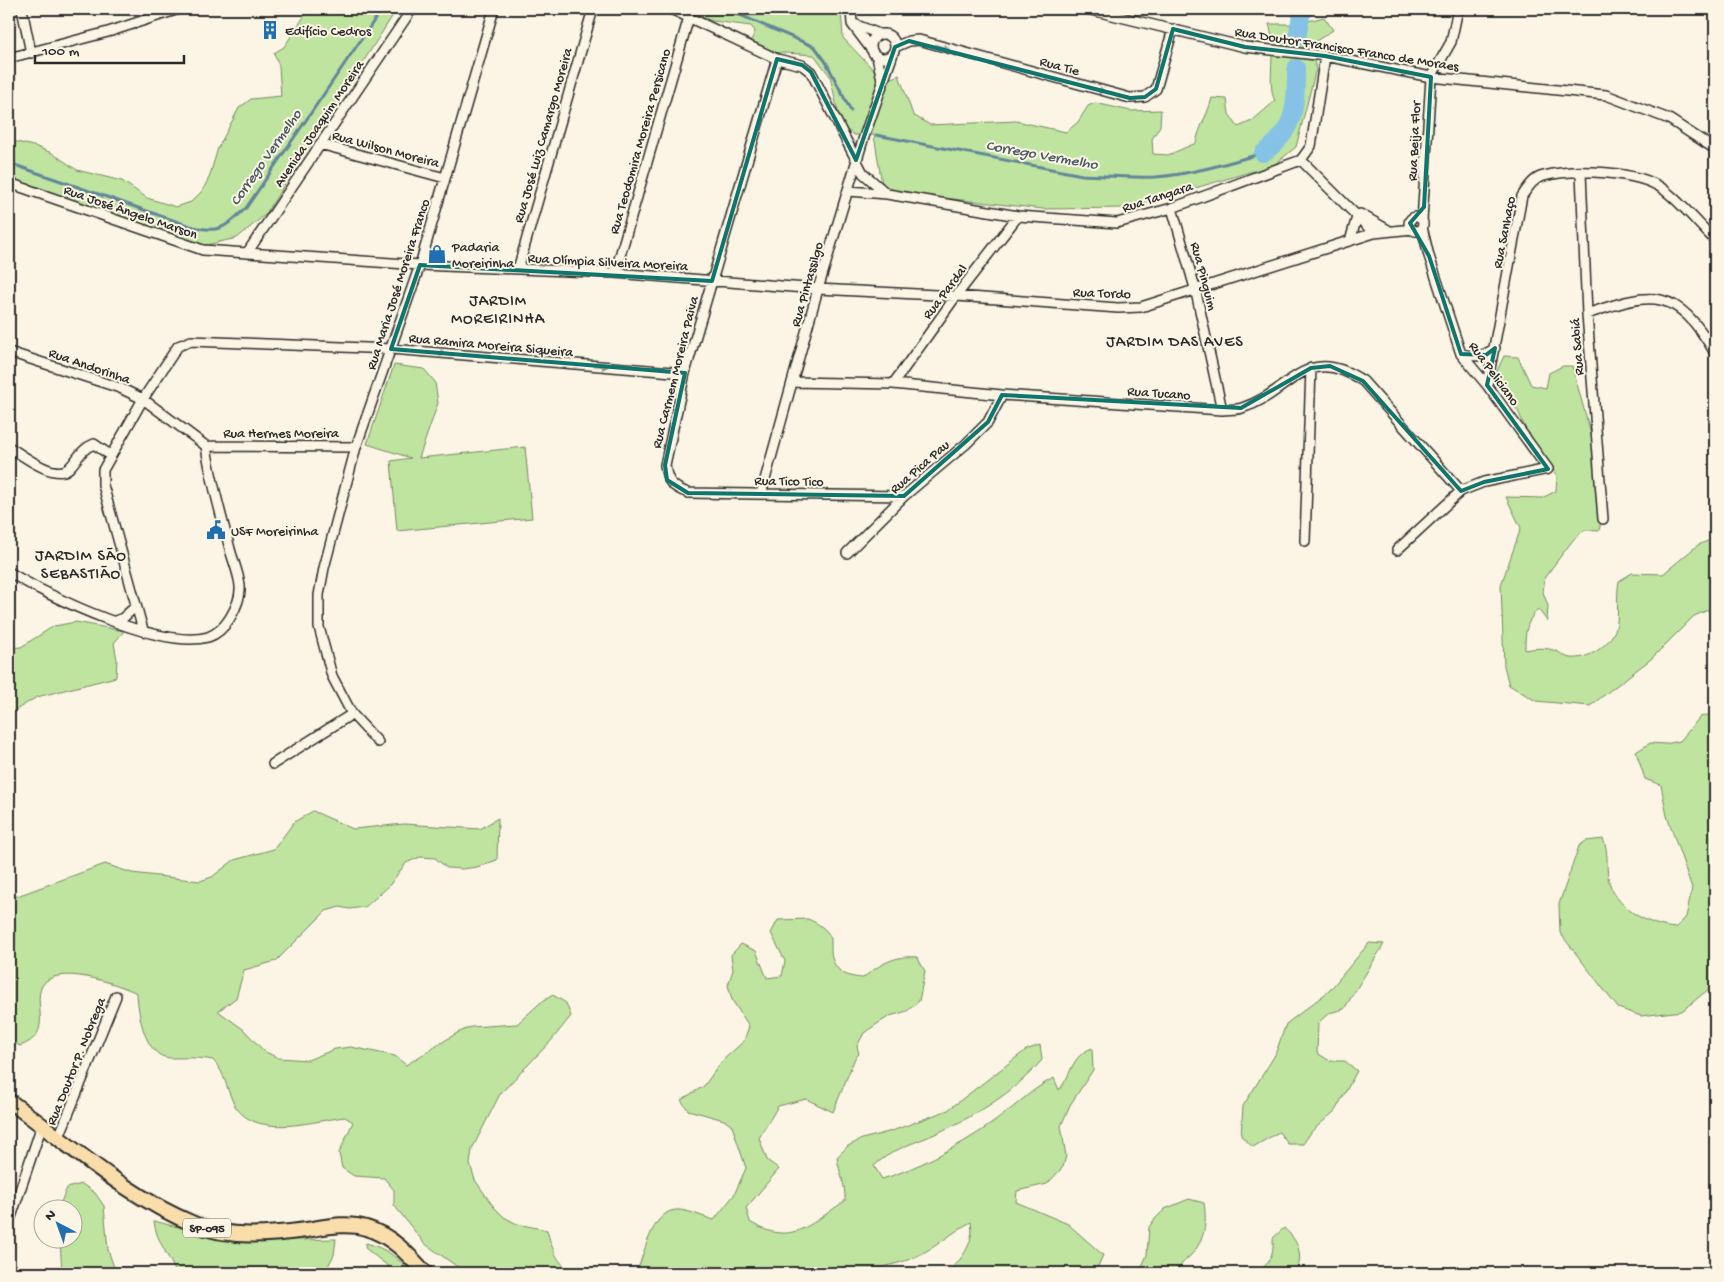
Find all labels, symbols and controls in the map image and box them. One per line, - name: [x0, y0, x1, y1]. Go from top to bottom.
- building icon: Edifício Cedros: [259, 19, 281, 41]
- place label: Edifício Cedros: [285, 24, 372, 41]
- street label: Rua Doutor Francisco Franco de Moraes: [1233, 24, 1461, 77]
- scale bar: [35, 32, 184, 64]
- text: 100 m: [41, 43, 80, 61]
- one-way arrow: [934, 43, 949, 51]
- street label: Rua José Luiz Camargo Moreira: [511, 45, 578, 225]
- street label: Rua Teodomira Moreira Persicano: [607, 47, 676, 236]
- street label: Rua Tie: [1038, 54, 1082, 81]
- street label: Avenida Joaquim Moreira: [271, 57, 370, 191]
- one-way arrow: [1091, 86, 1106, 94]
- street label: Rua Beija Flor: [1405, 100, 1426, 182]
- water label: Corrego Vermelho: [227, 106, 307, 210]
- street label: Rua Wilson Moreira: [330, 128, 442, 173]
- water label: Corrego Vermelho: [984, 137, 1100, 175]
- street label: Rua Tangara: [1120, 179, 1196, 218]
- street label: Rua José Ângelo Marson: [61, 181, 200, 244]
- street label: Rua Sanhaço: [1490, 195, 1521, 270]
- street label: Rua Maria José Moreira Franco: [364, 197, 435, 372]
- place label: Padaria Moreirinha: [451, 240, 515, 273]
- street label: Rua Pintassilgo: [788, 240, 829, 329]
- street label: Rua Pinguim: [1185, 241, 1220, 313]
- shop icon: Padaria Moreirinha: [426, 243, 448, 265]
- street label: Rua Olímpia Silveira Moreira: [527, 251, 690, 276]
- street label: Rua Pardal: [920, 262, 972, 323]
- street label: Rua Tordo: [1073, 285, 1131, 304]
- district label: JARDIM MOREIRINHA: [451, 293, 546, 330]
- street label: Rua Carmem Moreira Paiva: [649, 293, 704, 451]
- street label: Rua Sabiá: [1568, 316, 1589, 376]
- street label: Rua Ramira Moreira Siqueira: [408, 331, 575, 362]
- district label: JARDIM DAS AVES: [1106, 334, 1244, 353]
- street label: Rua Peliciano: [1464, 339, 1522, 410]
- street label: Rua Andorinha: [46, 345, 133, 390]
- one-way arrow: [431, 350, 447, 358]
- one-way arrow: [593, 363, 609, 371]
- street label: Rua Tucano: [1127, 384, 1191, 405]
- street label: Rua Hermes Moreira: [223, 426, 340, 443]
- street label: Rua Pica Pau: [887, 437, 954, 498]
- street label: Rua Tico Tico: [754, 473, 824, 492]
- public building icon: USF Moreirinha: [205, 519, 227, 541]
- place label: USF Moreirinha: [231, 524, 319, 541]
- district label: JARDIM SÃO SEBASTIÃO: [35, 547, 127, 585]
- street label: Rua Doutor P. Nobrega: [44, 994, 111, 1128]
- north arrow: [32, 1200, 82, 1250]
- text: N: [42, 1207, 60, 1225]
- road number: SP-095: [183, 1218, 231, 1238]

